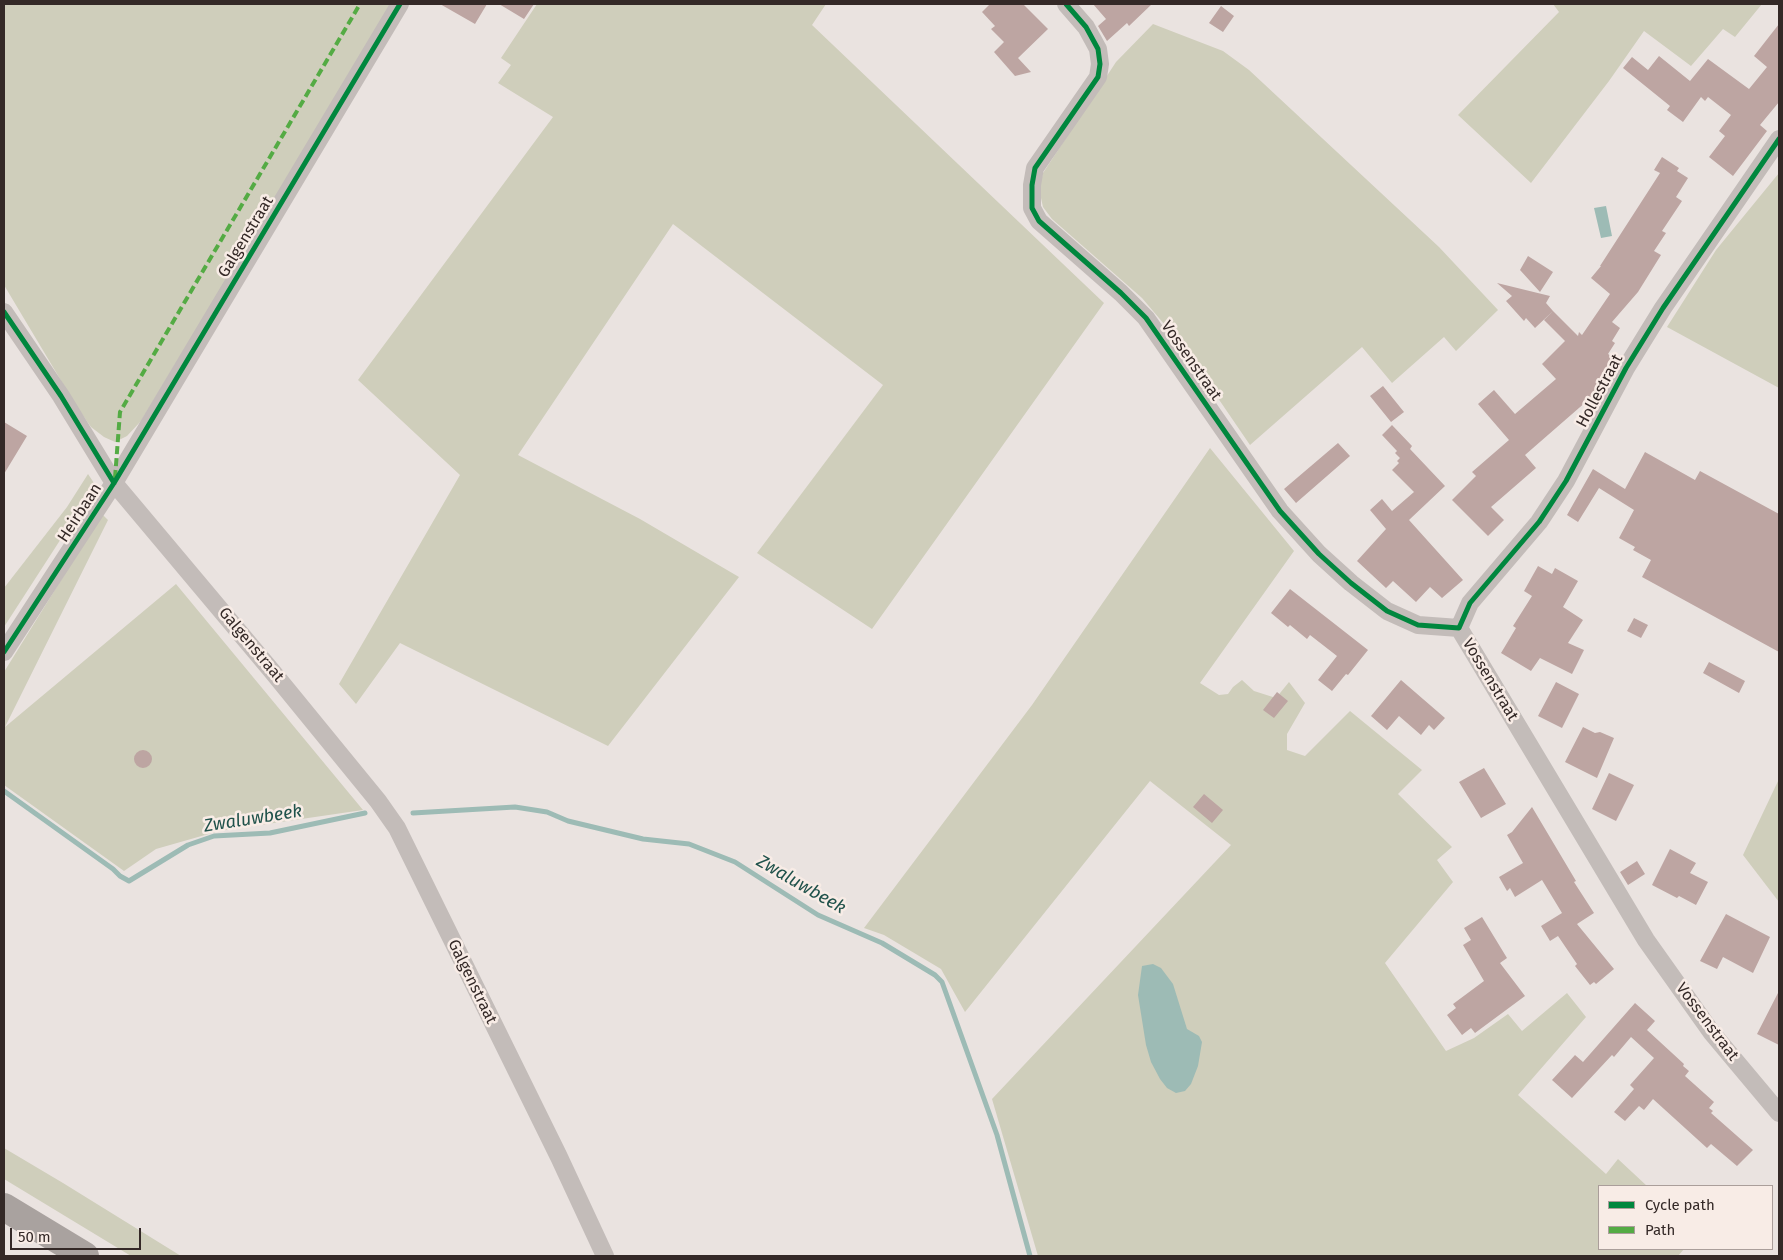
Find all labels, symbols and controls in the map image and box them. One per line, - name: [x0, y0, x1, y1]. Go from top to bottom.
- street label: Galgenstraat: [214, 193, 278, 281]
- street label: Vossenstraat: [1157, 318, 1225, 404]
- street label: Hollestraat: [1573, 351, 1627, 431]
- street label: Heirbaan: [54, 480, 106, 546]
- street label: Galgenstraat: [214, 604, 288, 686]
- street label: Vossenstraat: [1458, 635, 1522, 725]
- water label: Zwaluwbeek: [202, 801, 304, 837]
- water label: Zwaluwbeek: [753, 851, 849, 919]
- street label: Galgenstraat: [443, 937, 501, 1027]
- street label: Vossenstraat: [1671, 979, 1743, 1065]
- legend: [1598, 1185, 1773, 1250]
- text: Cycle path: [1645, 1196, 1715, 1214]
- scale bar: [12, 1218, 144, 1250]
- text: Path: [1645, 1221, 1675, 1239]
- text: 50 m: [18, 1228, 51, 1246]

